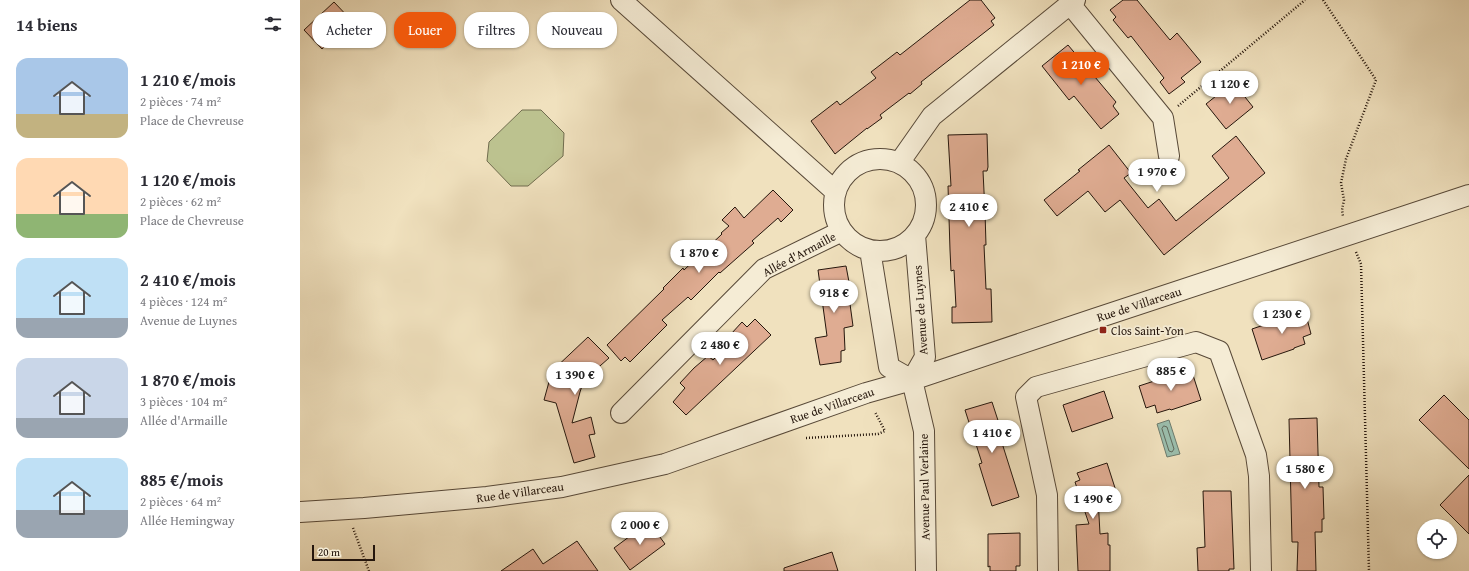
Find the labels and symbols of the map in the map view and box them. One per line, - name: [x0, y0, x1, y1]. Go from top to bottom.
- pin: 1 210 €: [1044, 52, 1118, 86]
- pin: 1 120 €: [1193, 71, 1267, 105]
- pin: 1 970 €: [1120, 159, 1194, 193]
- pin: 2 410 €: [932, 194, 1006, 228]
- street label: Allée d'Armaille: [759, 227, 839, 280]
- pin: 1 870 €: [662, 240, 736, 274]
- street label: Avenue de Luynes: [908, 264, 932, 355]
- pin: 918 €: [806, 280, 862, 314]
- street label: Rue de Villarceau: [1095, 282, 1184, 326]
- pin: 1 230 €: [1245, 301, 1319, 335]
- place label: Clos Saint-Yon: [1111, 322, 1184, 339]
- marker: Clos Saint-Yon: [1098, 325, 1108, 335]
- pin: 2 480 €: [683, 332, 757, 366]
- pin: 885 €: [1143, 358, 1199, 392]
- pin: 1 390 €: [538, 362, 612, 396]
- street label: Rue de Villarceau: [788, 382, 877, 427]
- pin: 1 410 €: [955, 420, 1029, 454]
- street label: Avenue Paul Verlaine: [915, 433, 933, 540]
- pin: 1 580 €: [1268, 456, 1342, 490]
- street label: Rue de Villarceau: [475, 477, 565, 507]
- pin: 1 490 €: [1056, 486, 1130, 520]
- pin: 2 000 €: [603, 512, 677, 546]
- scale bar: [312, 543, 375, 562]

